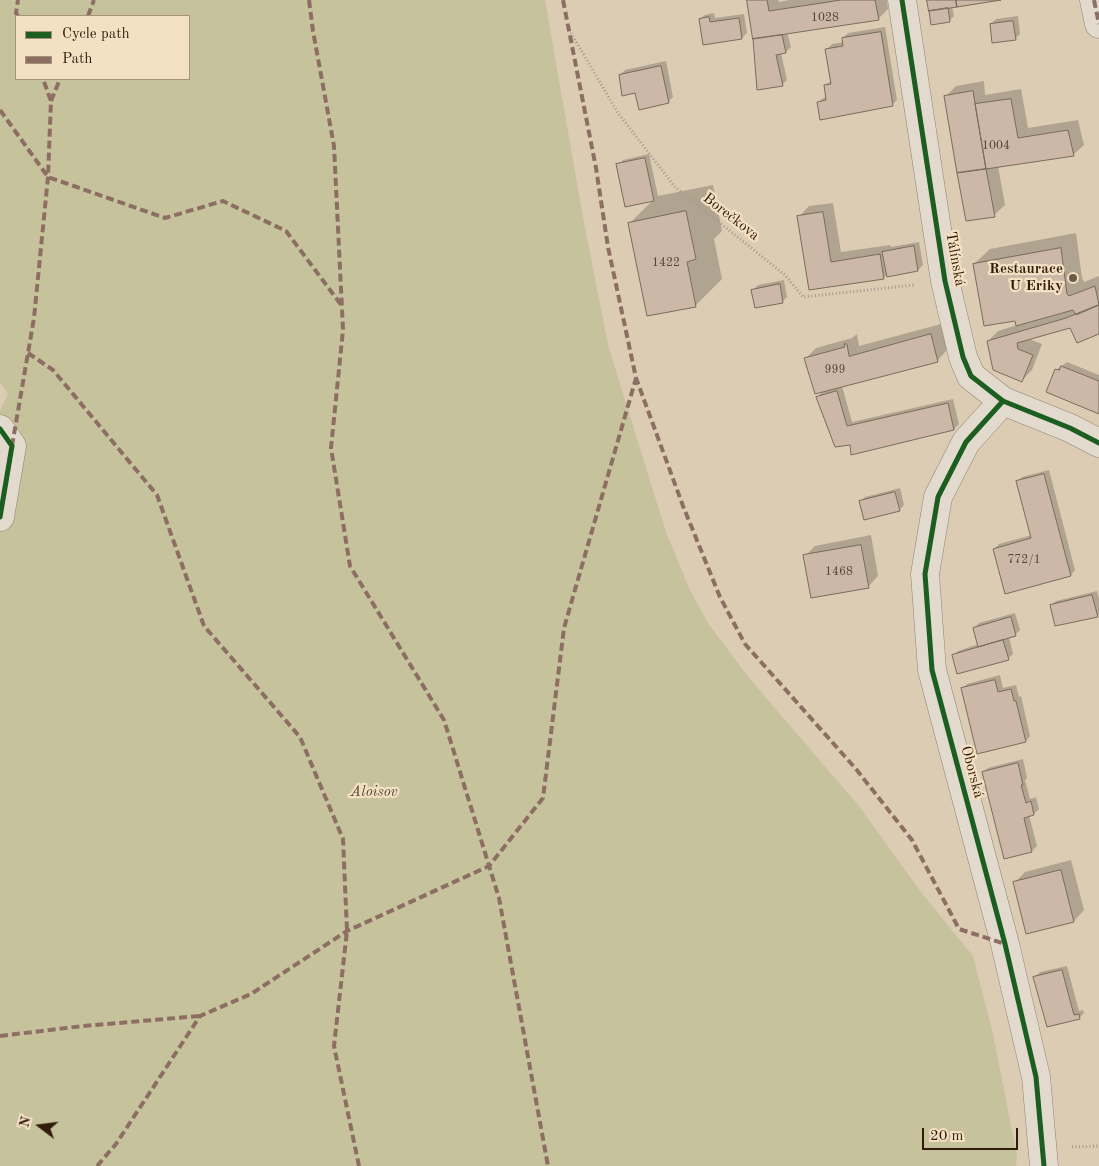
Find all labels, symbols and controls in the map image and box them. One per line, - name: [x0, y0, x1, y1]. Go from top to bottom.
- house number: 1028: [811, 11, 839, 25]
- legend: [15, 15, 190, 80]
- text: Cycle path: [62, 27, 130, 42]
- text: Path: [62, 52, 92, 67]
- house number: 1004: [982, 139, 1010, 153]
- street label: Borečkova: [699, 189, 763, 245]
- street label: Tálínská: [941, 230, 969, 288]
- house number: 1422: [652, 256, 680, 270]
- place label: Restaurace U Eriky: [989, 260, 1063, 295]
- marker: Restaurace U Eriky: [1067, 272, 1079, 284]
- house number: 999: [825, 363, 845, 377]
- house number: 772/1: [1007, 553, 1041, 567]
- house number: 1468: [825, 565, 853, 579]
- street label: Oborská: [956, 744, 988, 800]
- park label: Aloisov: [350, 783, 398, 801]
- north arrow: [15, 1101, 65, 1151]
- text: N: [17, 1115, 34, 1129]
- scale bar: [924, 1118, 1020, 1150]
- text: 20 m: [930, 1129, 964, 1144]

